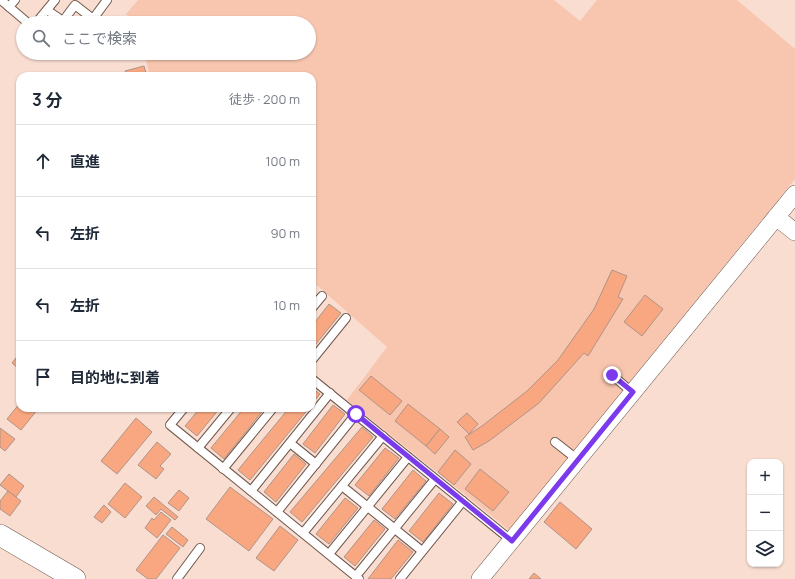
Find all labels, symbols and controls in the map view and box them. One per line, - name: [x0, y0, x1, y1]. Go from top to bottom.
- search box: [16, 16, 316, 60]
- icon: search: [30, 27, 52, 49]
- text: ここで検索: [62, 28, 137, 49]
- text: 3 分: [32, 88, 62, 111]
- text: 徒歩 · 200 m: [229, 90, 300, 108]
- icon: ahead: [32, 150, 54, 172]
- text: 直進: [70, 151, 100, 172]
- text: 100 m: [265, 152, 300, 170]
- icon: left: [32, 222, 54, 244]
- text: 左折: [70, 223, 100, 244]
- text: 90 m: [270, 224, 300, 242]
- icon: left: [32, 294, 54, 316]
- text: 左折: [70, 295, 100, 316]
- text: 10 m: [273, 296, 300, 314]
- icon: arrive: [32, 366, 54, 388]
- route end: [603, 366, 621, 384]
- text: 目的地に到着: [70, 367, 160, 388]
- route start: [347, 405, 365, 423]
- map controls: [747, 459, 783, 567]
- button: +: [747, 459, 783, 495]
- button: −: [747, 495, 783, 531]
- button: layers: [747, 531, 783, 567]

